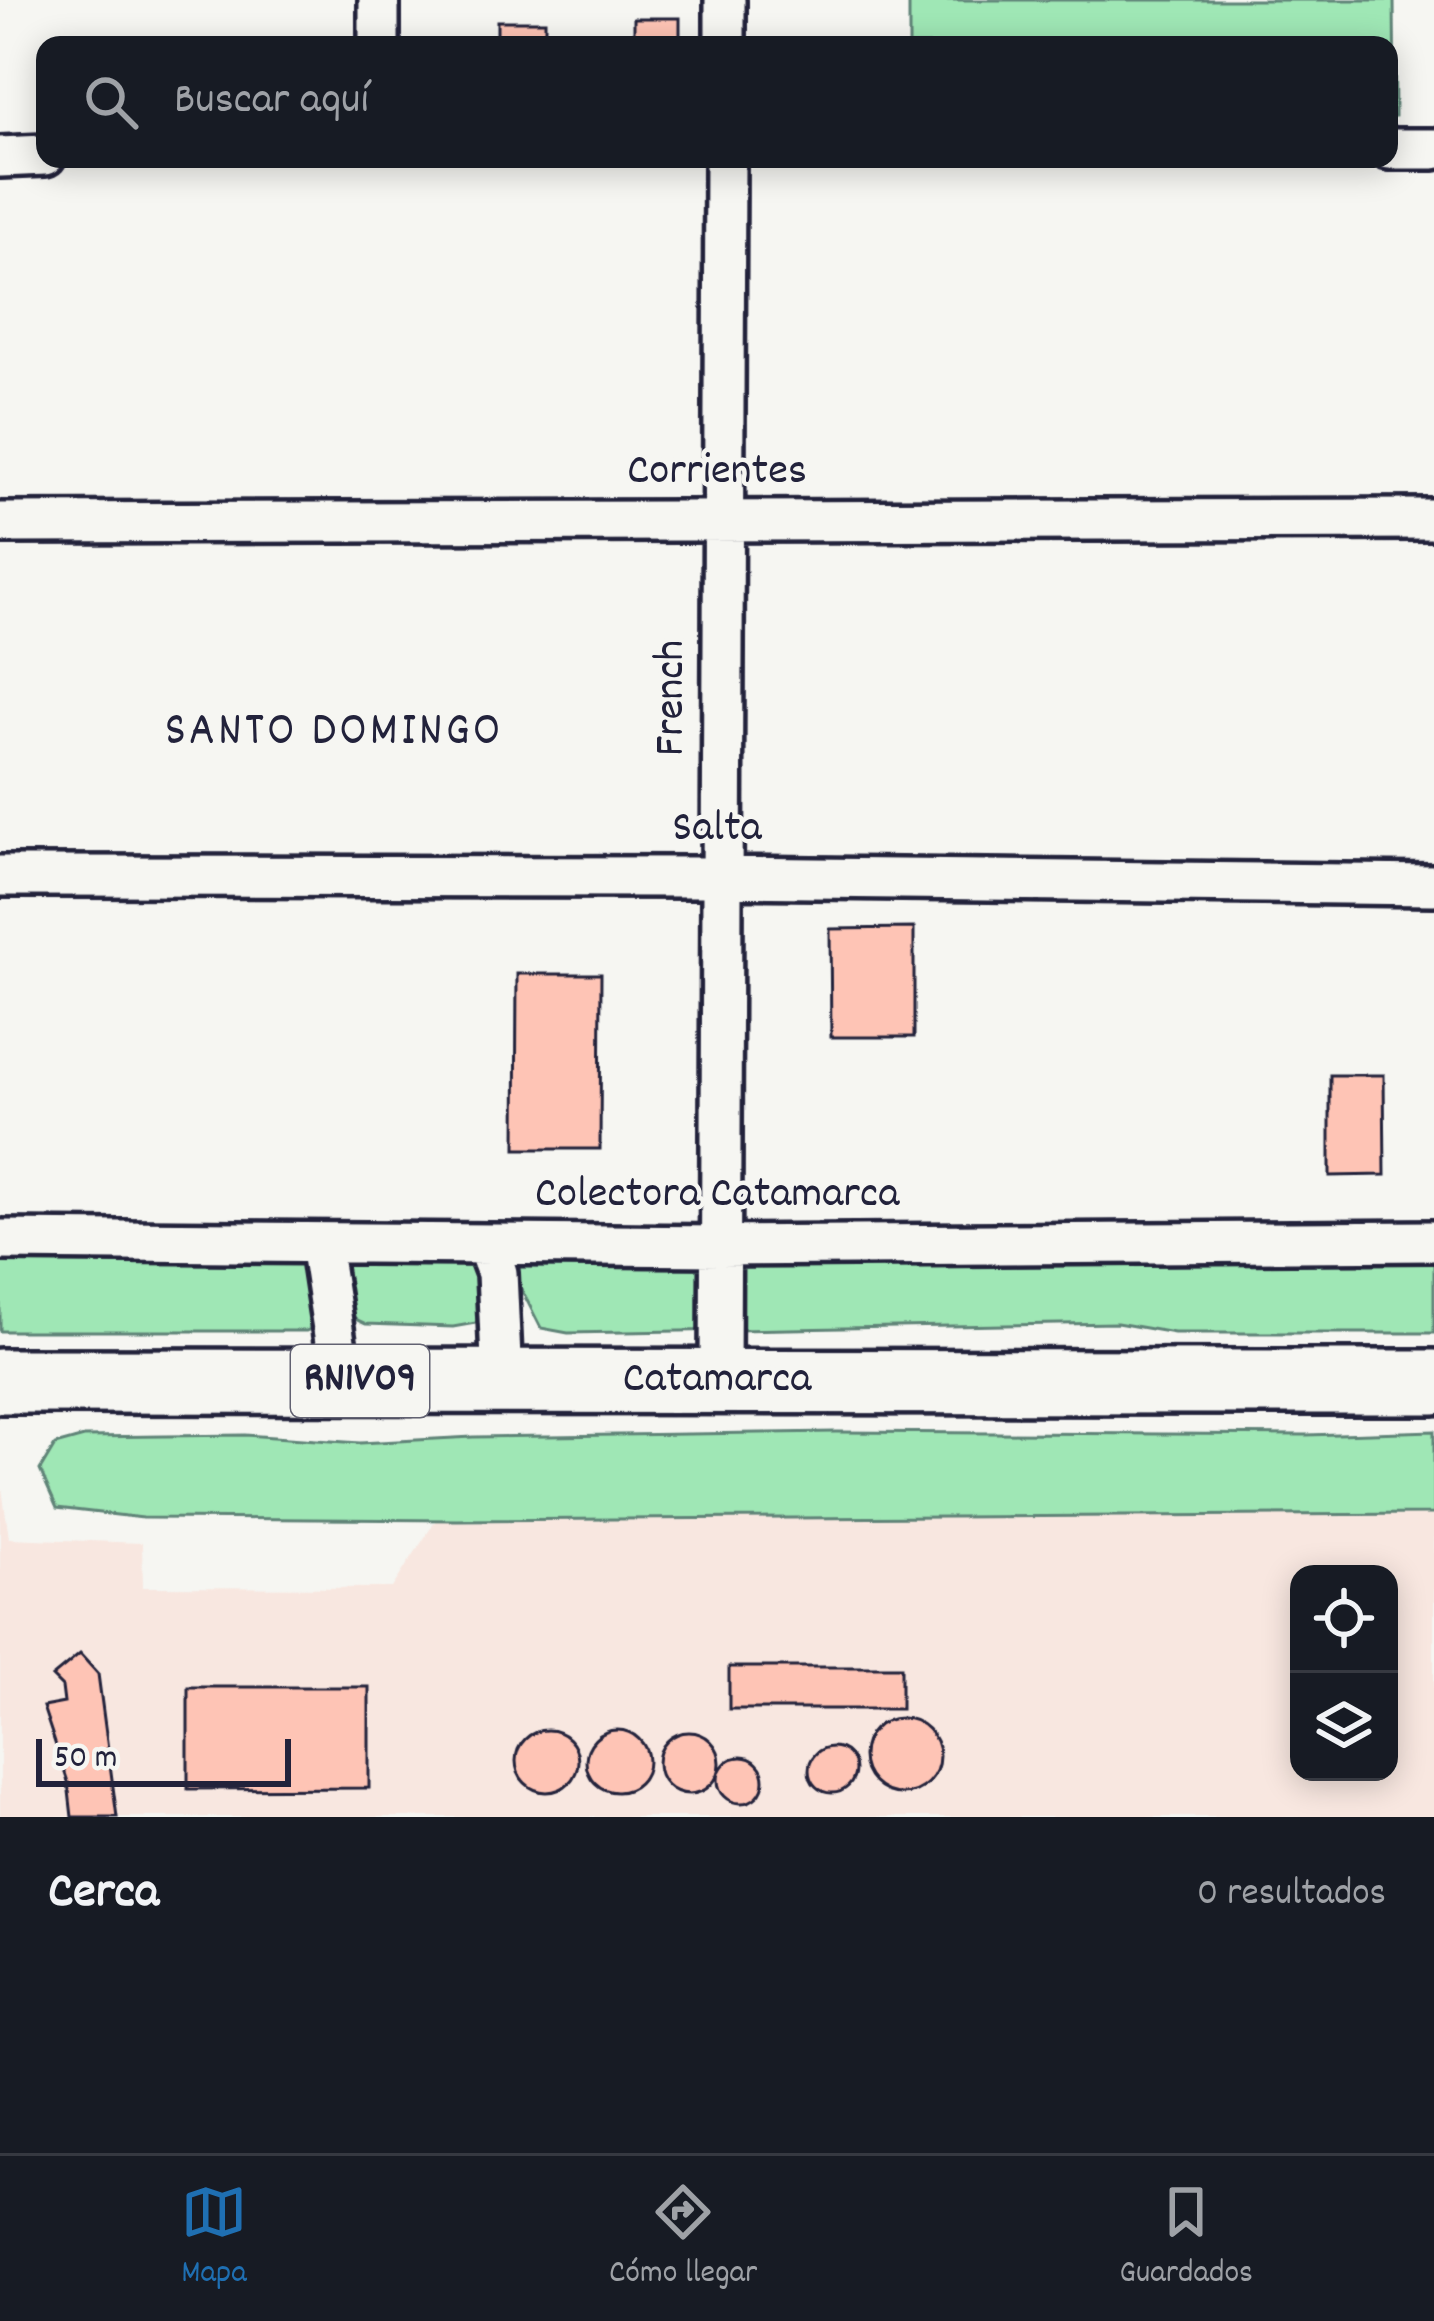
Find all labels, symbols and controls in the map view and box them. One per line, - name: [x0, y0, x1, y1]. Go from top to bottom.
- search box: [36, 36, 1398, 168]
- icon: search: [78, 69, 144, 135]
- text: Buscar aquí: [174, 70, 369, 134]
- street label: Corrientes: [627, 441, 807, 505]
- street label: French: [641, 640, 705, 756]
- district label: SANTO DOMINGO: [165, 699, 503, 768]
- street label: Salta: [672, 798, 763, 862]
- street label: Colectora Catamarca: [535, 1164, 900, 1228]
- road number: RN1V09: [291, 1345, 429, 1417]
- street label: Catamarca: [623, 1349, 812, 1413]
- map controls: [1290, 1565, 1398, 1781]
- button: locate: [1290, 1565, 1398, 1673]
- button: layers: [1290, 1673, 1398, 1781]
- scale bar: [36, 1733, 291, 1786]
- text: 50 m: [54, 1736, 118, 1783]
- text: Cerca: [48, 1859, 159, 1931]
- text: 0 resultados: [1197, 1868, 1386, 1923]
- tab: Mapa: [181, 2179, 247, 2298]
- tab: Cómo llegar: [609, 2179, 757, 2298]
- tab: Guardados: [1119, 2179, 1253, 2298]

